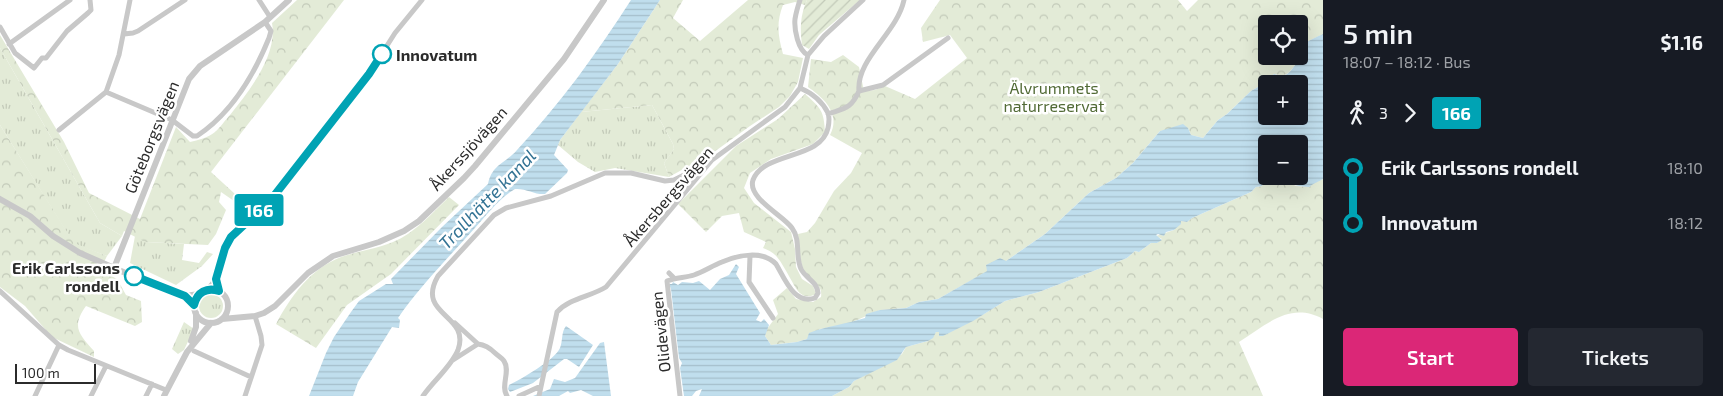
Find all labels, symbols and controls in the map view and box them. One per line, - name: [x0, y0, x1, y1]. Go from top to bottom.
- map controls: [1258, 15, 1308, 185]
- button: locate: [1258, 15, 1308, 65]
- text: 5 min: [1343, 16, 1413, 50]
- text: $1.16: [1661, 31, 1703, 54]
- marker: Innovatum: [372, 44, 392, 64]
- place label: Innovatum: [396, 45, 477, 64]
- text: 18:07 – 18:12 · Bus: [1343, 52, 1471, 71]
- button: +: [1258, 75, 1308, 125]
- street label: Göteborgsvägen: [120, 78, 182, 196]
- park label: Älvrummets naturreservat: [1004, 78, 1104, 115]
- icon: walk: [1343, 99, 1371, 127]
- icon: forward: [1396, 99, 1424, 127]
- street label: Åkerssjövägen: [425, 102, 511, 194]
- text: 166: [1442, 102, 1471, 124]
- text: 3: [1379, 103, 1388, 122]
- button: −: [1258, 135, 1308, 185]
- street label: Åkersbergsvägen: [619, 142, 717, 250]
- water label: Trollhätte kanal: [434, 145, 540, 253]
- text: Erik Carlssons rondell: [1381, 156, 1578, 179]
- text: 18:10: [1667, 158, 1703, 177]
- line badge: 166: [230, 194, 288, 226]
- text: 166: [244, 199, 274, 221]
- text: Innovatum: [1381, 211, 1478, 234]
- text: 18:12: [1668, 213, 1703, 232]
- place label: Erik Carlssons rondell: [12, 258, 121, 295]
- marker: Erik Carlssons rondell: [124, 266, 144, 286]
- street label: Olidevägen: [646, 291, 674, 373]
- button: Start: [1343, 328, 1518, 386]
- button: Tickets: [1528, 328, 1703, 386]
- scale bar: [15, 361, 96, 384]
- text: 100 m: [22, 364, 60, 381]

